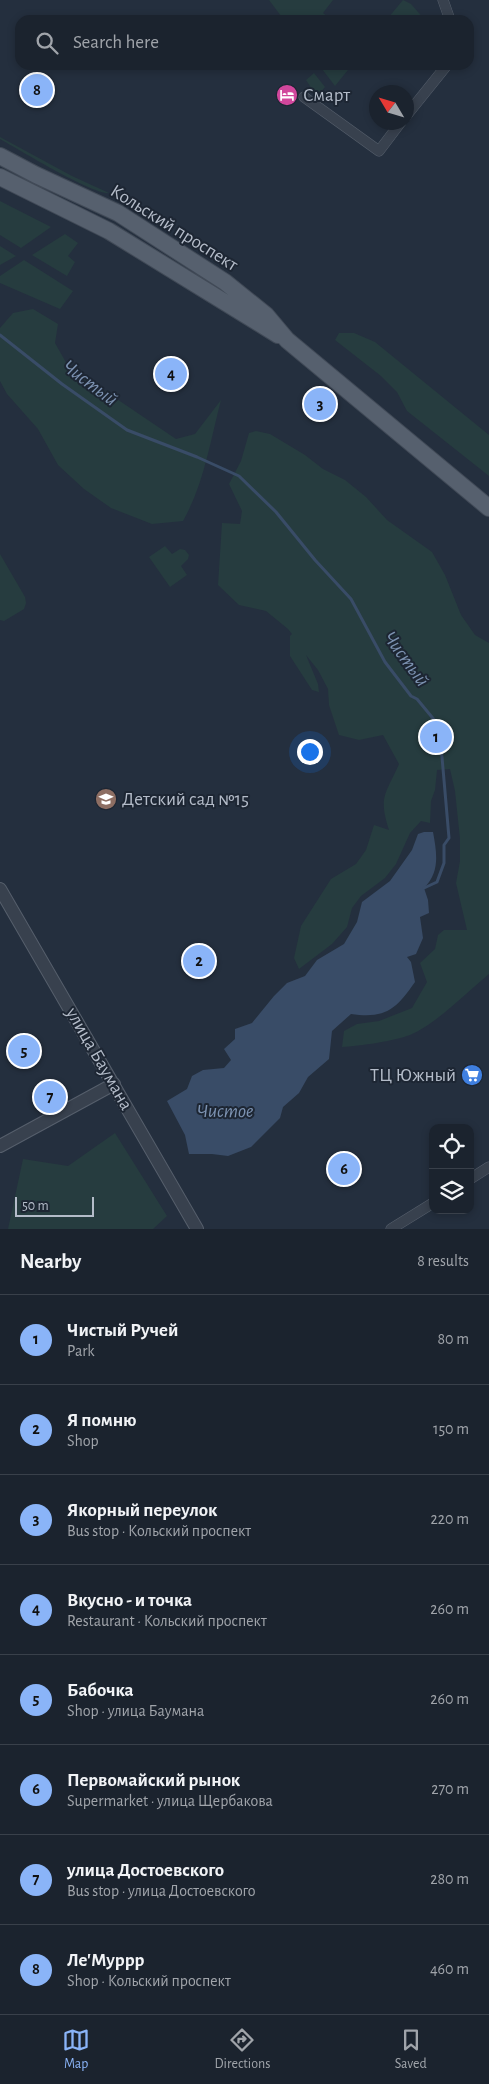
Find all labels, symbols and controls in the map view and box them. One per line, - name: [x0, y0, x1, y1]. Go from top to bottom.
- search box: [15, 15, 474, 70]
- icon: search: [33, 29, 61, 57]
- text: Search here: [73, 33, 159, 52]
- pin: 8: [21, 71, 53, 109]
- hotel icon: Смарт: [275, 83, 299, 107]
- north arrow: [369, 85, 414, 130]
- place label: Смарт: [303, 86, 350, 105]
- street label: Кольский проспект: [107, 181, 241, 275]
- pin: 4: [155, 355, 187, 393]
- water label: Чистый: [59, 356, 121, 410]
- pin: 3: [304, 385, 336, 423]
- water label: Чистый: [379, 628, 433, 690]
- pin: 1: [420, 718, 452, 756]
- your location: [297, 739, 323, 765]
- school or university icon: Детский сад №15: [94, 787, 118, 811]
- place label: Детский сад №15: [122, 790, 249, 809]
- pin: 2: [183, 942, 215, 980]
- street label: улица Баумана: [62, 1004, 136, 1114]
- pin: 5: [8, 1032, 40, 1070]
- supermarket icon: ТЦ Южный: [460, 1063, 484, 1087]
- place label: ТЦ Южный: [370, 1066, 456, 1085]
- pin: 7: [34, 1078, 66, 1116]
- water label: Чистое: [197, 1101, 253, 1121]
- map controls: [429, 1124, 474, 1214]
- button: locate: [429, 1124, 474, 1169]
- pin: 6: [328, 1150, 360, 1188]
- button: layers: [429, 1169, 474, 1214]
- scale bar: [15, 1194, 94, 1217]
- text: 50 m: [22, 1199, 49, 1213]
- text: Nearby: [20, 1251, 81, 1272]
- text: 8 results: [417, 1253, 469, 1269]
- text: Чистый Ручей: [67, 1321, 178, 1340]
- text: 1: [33, 1331, 39, 1347]
- text: 80 m: [438, 1331, 469, 1347]
- text: Park: [67, 1343, 95, 1359]
- text: Я помню: [67, 1411, 136, 1430]
- text: 2: [32, 1421, 40, 1437]
- text: 150 m: [433, 1421, 469, 1437]
- text: Shop: [67, 1433, 99, 1449]
- text: Якорный переулок: [67, 1501, 217, 1520]
- text: 3: [33, 1511, 39, 1527]
- text: 220 m: [431, 1511, 469, 1527]
- text: Bus stop · Кольский проспект: [67, 1523, 251, 1539]
- text: Вкусно - и точка: [67, 1591, 192, 1610]
- text: 4: [32, 1601, 40, 1617]
- text: 260 m: [430, 1601, 469, 1617]
- text: Restaurant · Кольский проспект: [67, 1613, 267, 1629]
- text: Бабочка: [67, 1681, 134, 1700]
- text: 5: [33, 1691, 39, 1707]
- text: 260 m: [430, 1691, 469, 1707]
- text: Shop · улица Баумана: [67, 1703, 204, 1719]
- text: Первомайский рынок: [67, 1771, 240, 1790]
- text: 6: [32, 1781, 40, 1797]
- text: 270 m: [431, 1781, 469, 1797]
- text: Supermarket · улица Щербакова: [67, 1793, 273, 1809]
- text: улица Достоевского: [67, 1861, 224, 1880]
- text: 7: [33, 1871, 39, 1887]
- text: 280 m: [430, 1871, 469, 1887]
- text: Bus stop · улица Достоевского: [67, 1883, 255, 1899]
- text: Ле'Муррр: [67, 1951, 145, 1970]
- text: 8: [32, 1961, 40, 1977]
- text: 460 m: [430, 1961, 469, 1977]
- text: Shop · Кольский проспект: [67, 1973, 231, 1989]
- tab: Map: [62, 2026, 90, 2073]
- tab: Directions: [215, 2026, 270, 2073]
- tab: Saved: [395, 2026, 427, 2073]

